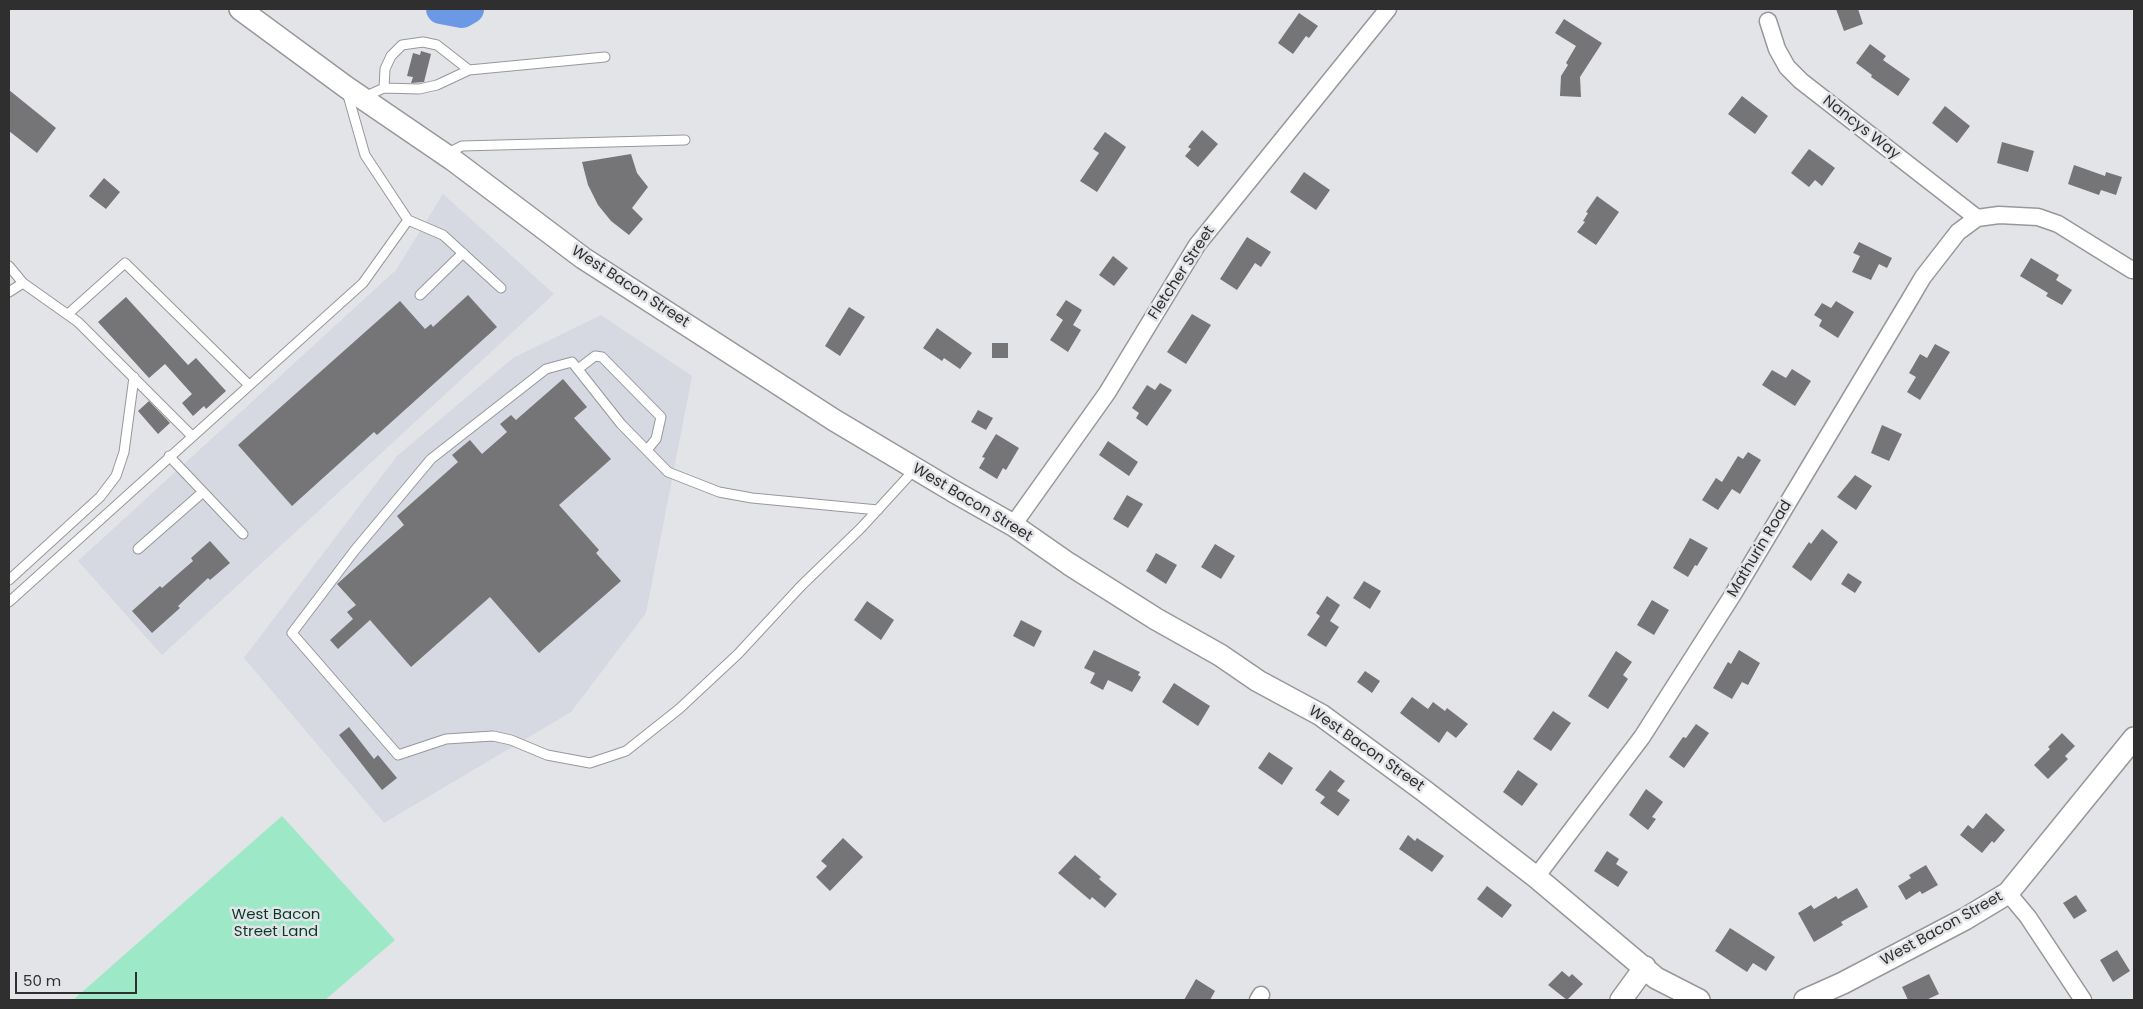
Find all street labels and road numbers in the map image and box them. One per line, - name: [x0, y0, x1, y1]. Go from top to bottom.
- street label: Nancys Way: [1819, 92, 1903, 164]
- street label: Fletcher Street: [1145, 223, 1219, 323]
- street label: West Bacon Street: [568, 242, 692, 332]
- street label: West Bacon Street: [909, 460, 1035, 546]
- street label: Mathurin Road: [1724, 497, 1796, 601]
- street label: West Bacon Street: [1305, 702, 1427, 796]
- street label: West Bacon Street: [1878, 888, 2006, 970]

